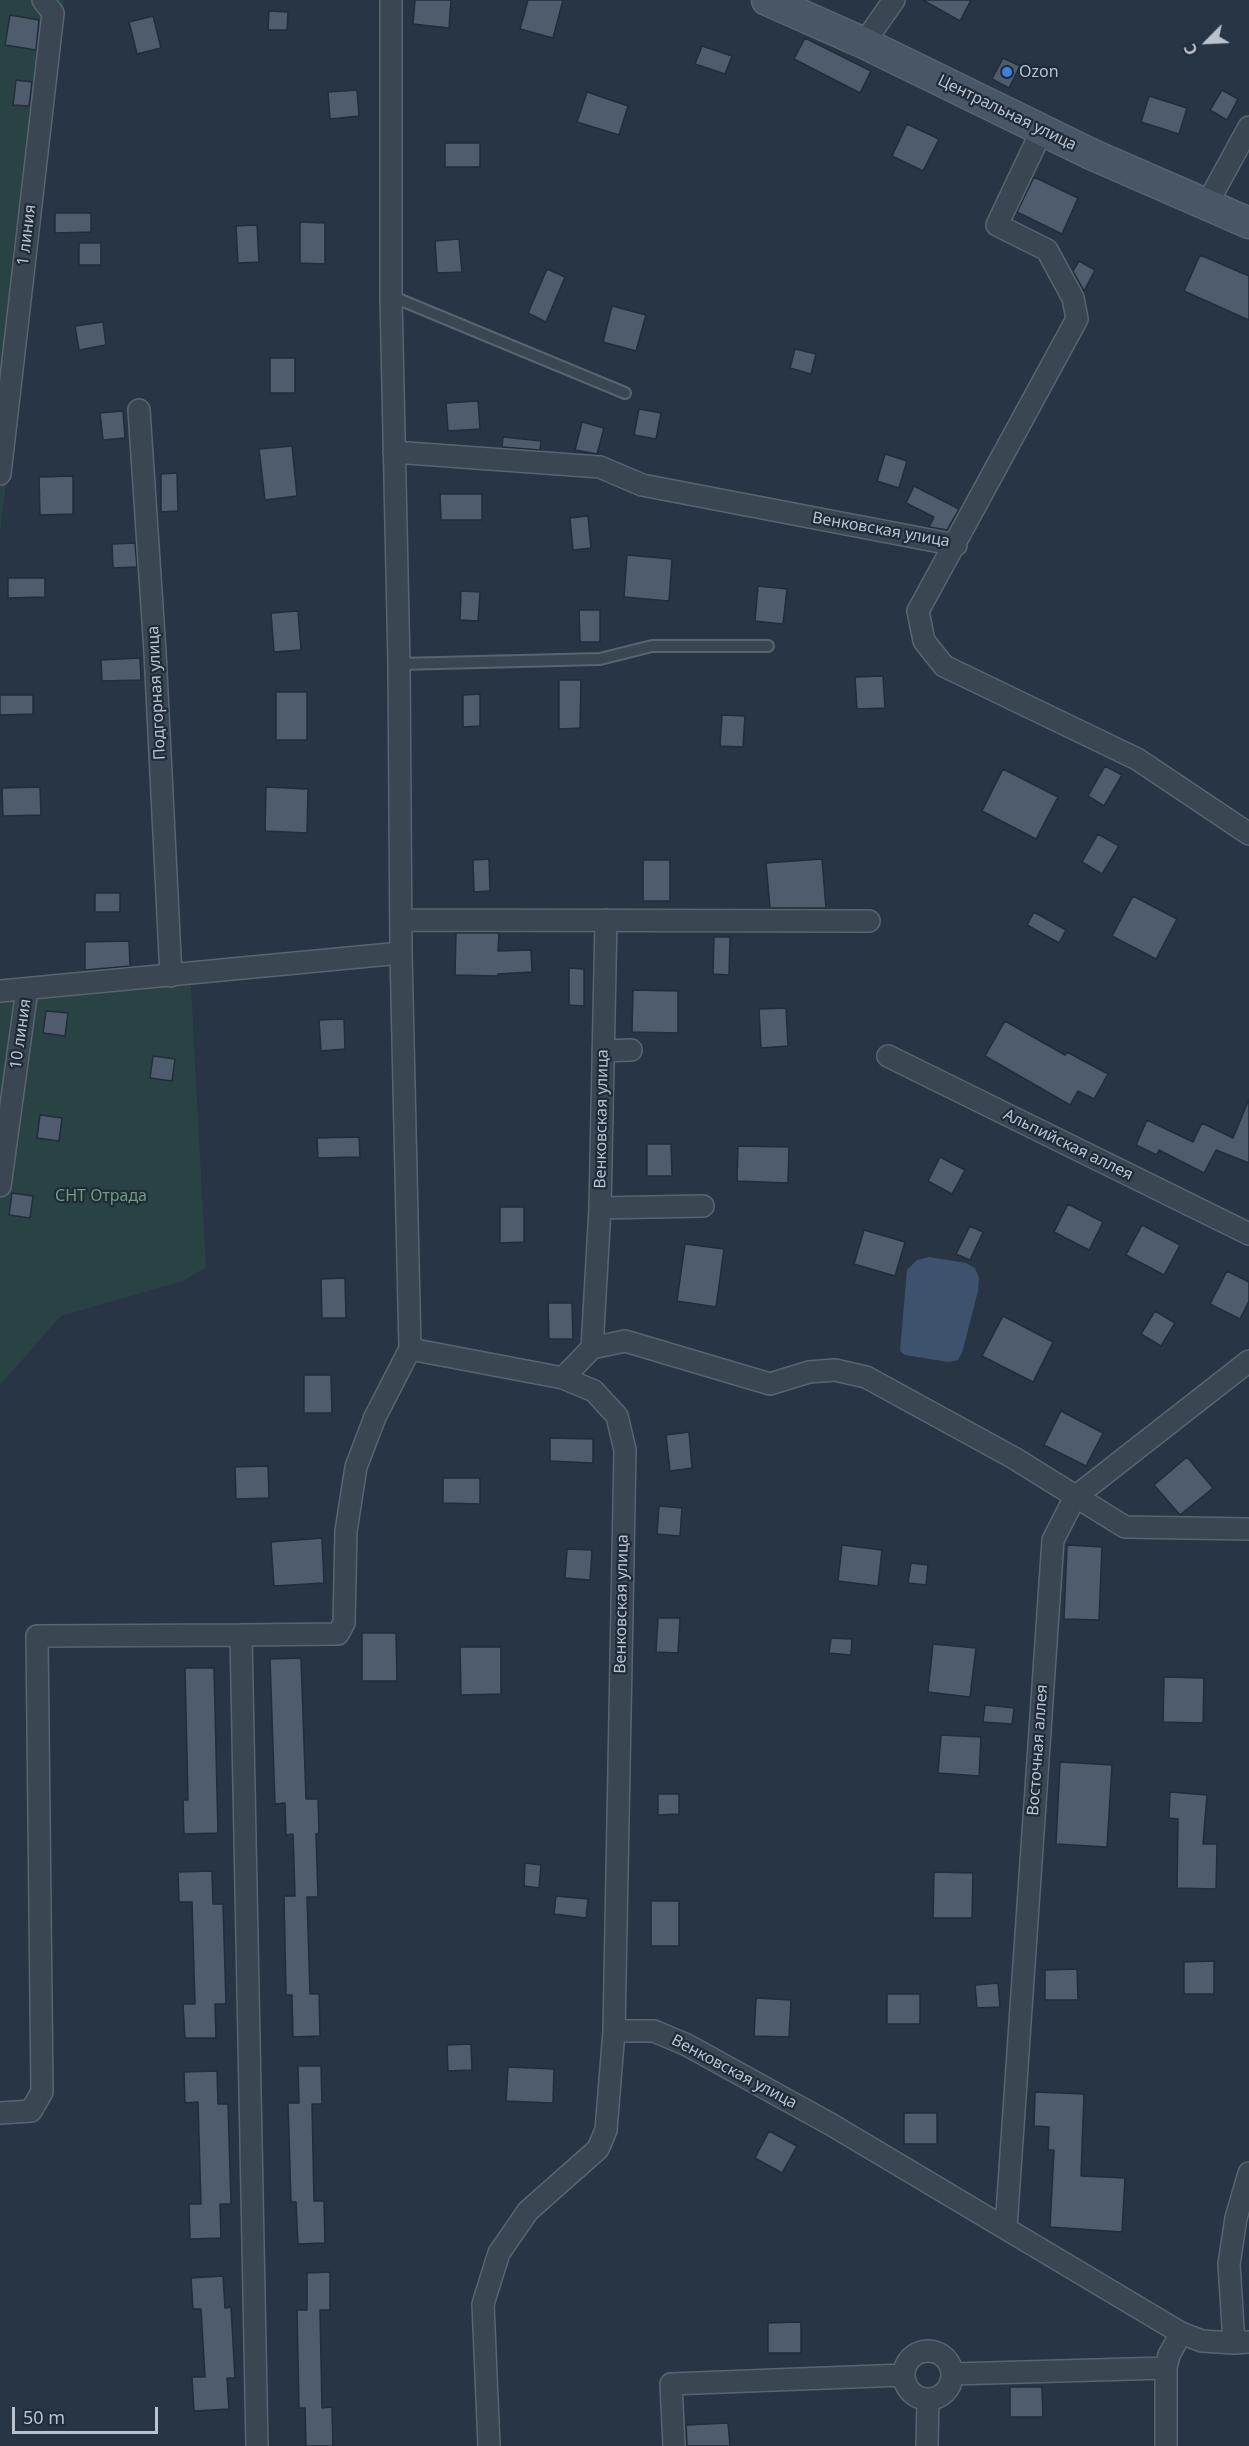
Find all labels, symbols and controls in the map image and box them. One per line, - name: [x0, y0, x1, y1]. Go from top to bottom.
- north arrow: [1177, 12, 1237, 72]
- text: С: [1178, 40, 1203, 59]
- place label: Ozon: [1019, 62, 1059, 82]
- marker: Ozon: [1000, 65, 1014, 79]
- street label: Центральная улица: [934, 71, 1080, 155]
- street label: 1 линия: [14, 203, 40, 267]
- street label: Венковская улица: [811, 508, 951, 552]
- street label: Подгорная улица: [144, 625, 170, 761]
- street label: 10 линия: [7, 998, 35, 1070]
- street label: Венковская улица: [591, 1049, 613, 1189]
- street label: Альпийская аллея: [1000, 1105, 1136, 1185]
- park label: СНТ Отрада: [55, 1186, 147, 1206]
- street label: Венковская улица: [611, 1534, 633, 1674]
- street label: Восточная аллея: [1024, 1684, 1052, 1816]
- street label: Венковская улица: [668, 2031, 800, 2113]
- scale bar: [15, 2395, 160, 2433]
- text: 50 m: [23, 2405, 65, 2429]

